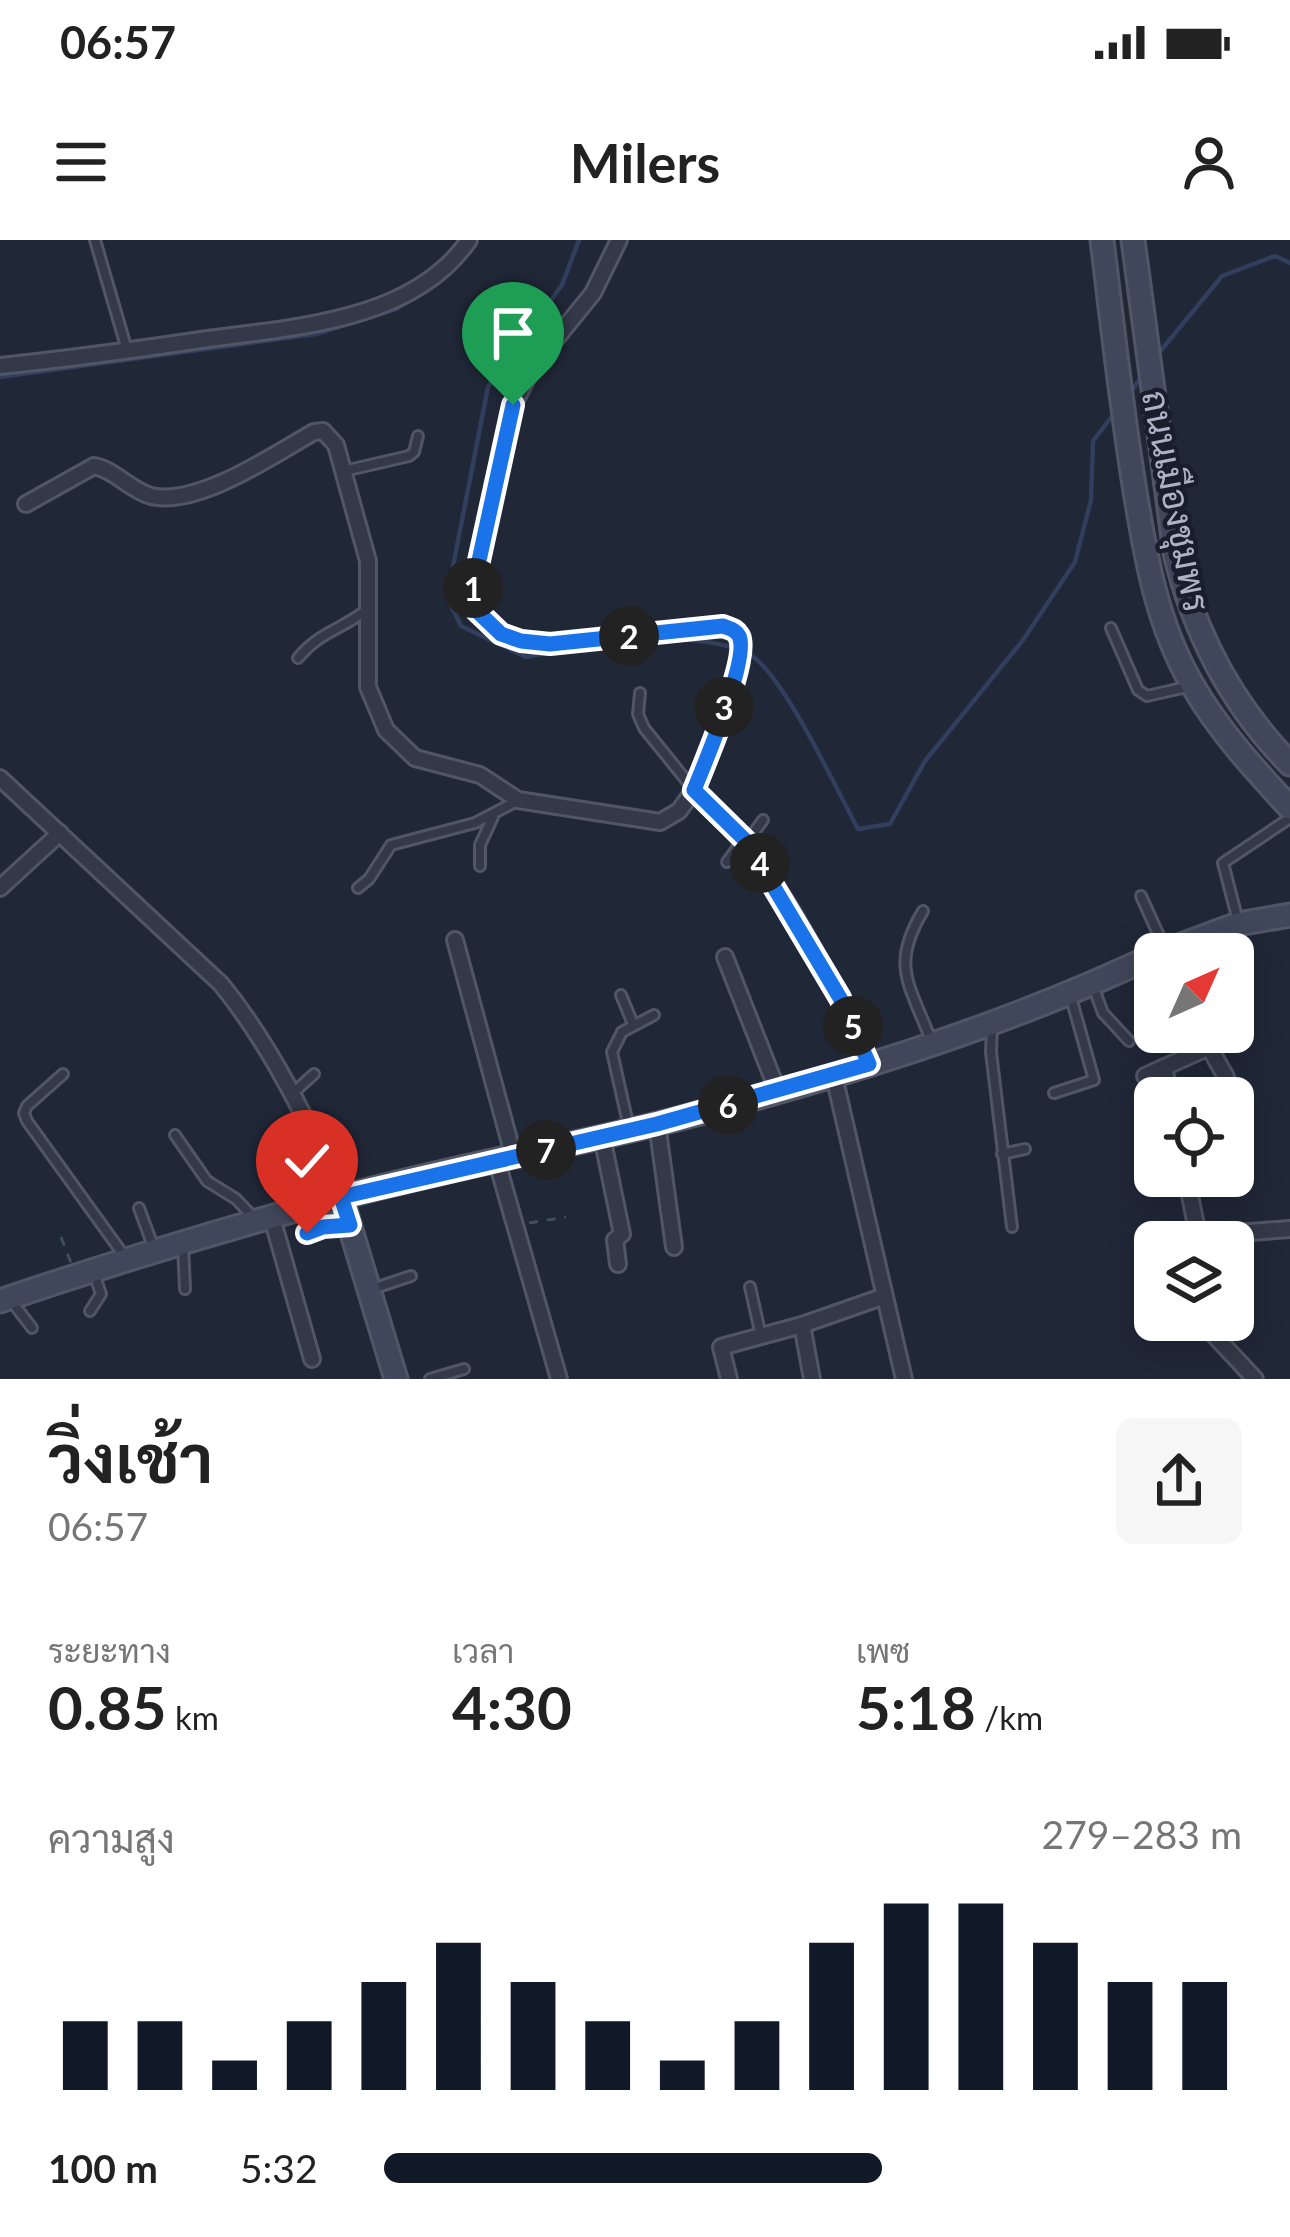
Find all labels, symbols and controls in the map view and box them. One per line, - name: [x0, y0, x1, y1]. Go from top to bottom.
- text: 06:57: [60, 15, 176, 69]
- icon: menu: [48, 129, 114, 195]
- icon: person: [1176, 129, 1242, 195]
- text: Milers: [570, 130, 720, 195]
- pin: [462, 282, 564, 405]
- icon: arrive: [480, 300, 546, 366]
- street label: ถนนเมืองชุมพร: [1130, 386, 1220, 616]
- pin: 1: [443, 558, 503, 618]
- text: 1: [463, 568, 483, 608]
- pin: 2: [599, 606, 659, 666]
- text: 2: [619, 616, 639, 656]
- pin: 3: [694, 677, 754, 737]
- text: 3: [714, 687, 734, 727]
- pin: 4: [730, 833, 790, 893]
- text: 4: [750, 843, 770, 883]
- north arrow: [1134, 933, 1254, 1053]
- map controls: [1134, 933, 1254, 1341]
- pin: 5: [823, 996, 883, 1056]
- text: 5: [843, 1006, 863, 1046]
- pin: 6: [698, 1075, 758, 1135]
- button: locate: [1134, 1077, 1254, 1197]
- text: 6: [718, 1085, 738, 1125]
- pin: [256, 1110, 358, 1233]
- pin: 7: [516, 1120, 576, 1180]
- icon: check: [274, 1128, 340, 1194]
- text: 7: [536, 1130, 556, 1170]
- button: layers: [1134, 1221, 1254, 1341]
- text: วิ่งเช้า: [48, 1418, 213, 1497]
- button: share: [1116, 1418, 1242, 1544]
- text: 06:57: [48, 1503, 148, 1549]
- text: ระยะทาง: [48, 1630, 171, 1670]
- text: เวลา: [452, 1630, 514, 1670]
- text: เพซ: [856, 1630, 910, 1670]
- text: 0.85: [48, 1671, 167, 1743]
- text: 4:30: [452, 1671, 572, 1743]
- text: 5:18: [856, 1671, 976, 1743]
- text: km: [167, 1697, 219, 1737]
- text: /km: [976, 1697, 1043, 1737]
- text: 279–283 m: [1042, 1811, 1242, 1857]
- text: ความสูง: [48, 1815, 175, 1861]
- text: 100 m: [48, 2145, 158, 2191]
- text: 5:32: [240, 2145, 318, 2191]

